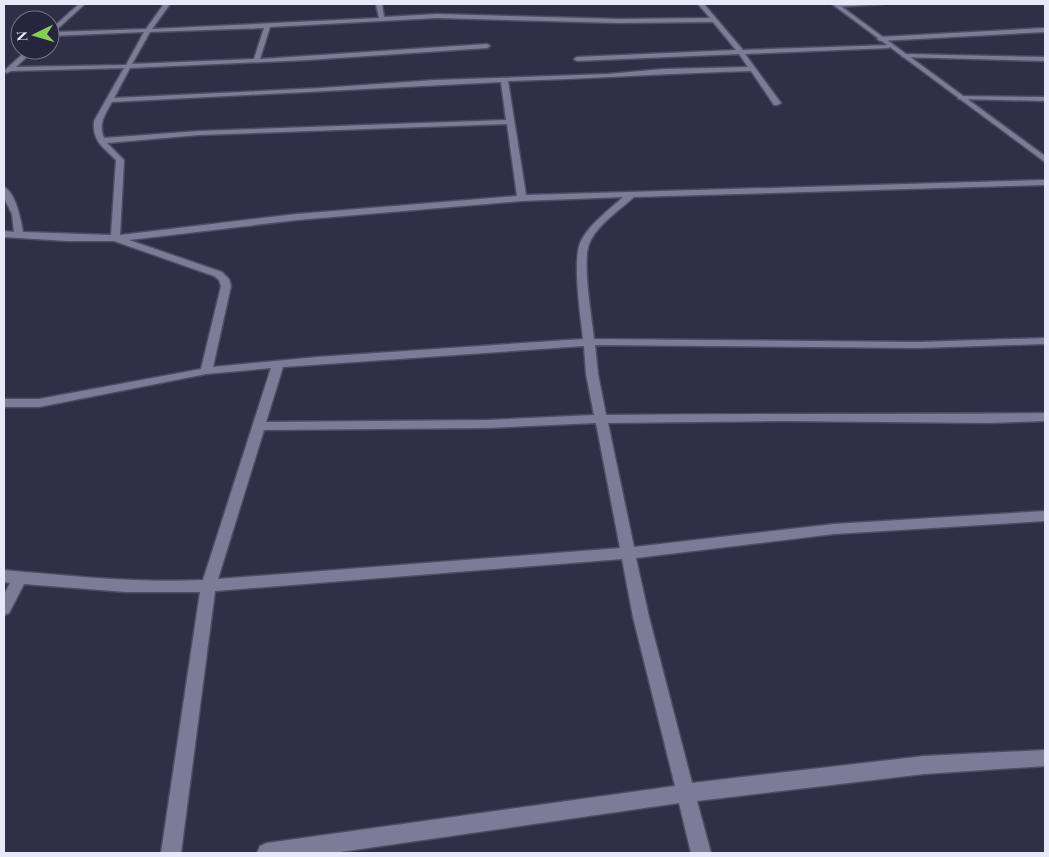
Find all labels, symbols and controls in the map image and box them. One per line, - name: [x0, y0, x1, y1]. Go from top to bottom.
- north arrow: [10, 10, 60, 60]
- text: N: [12, 30, 31, 42]

